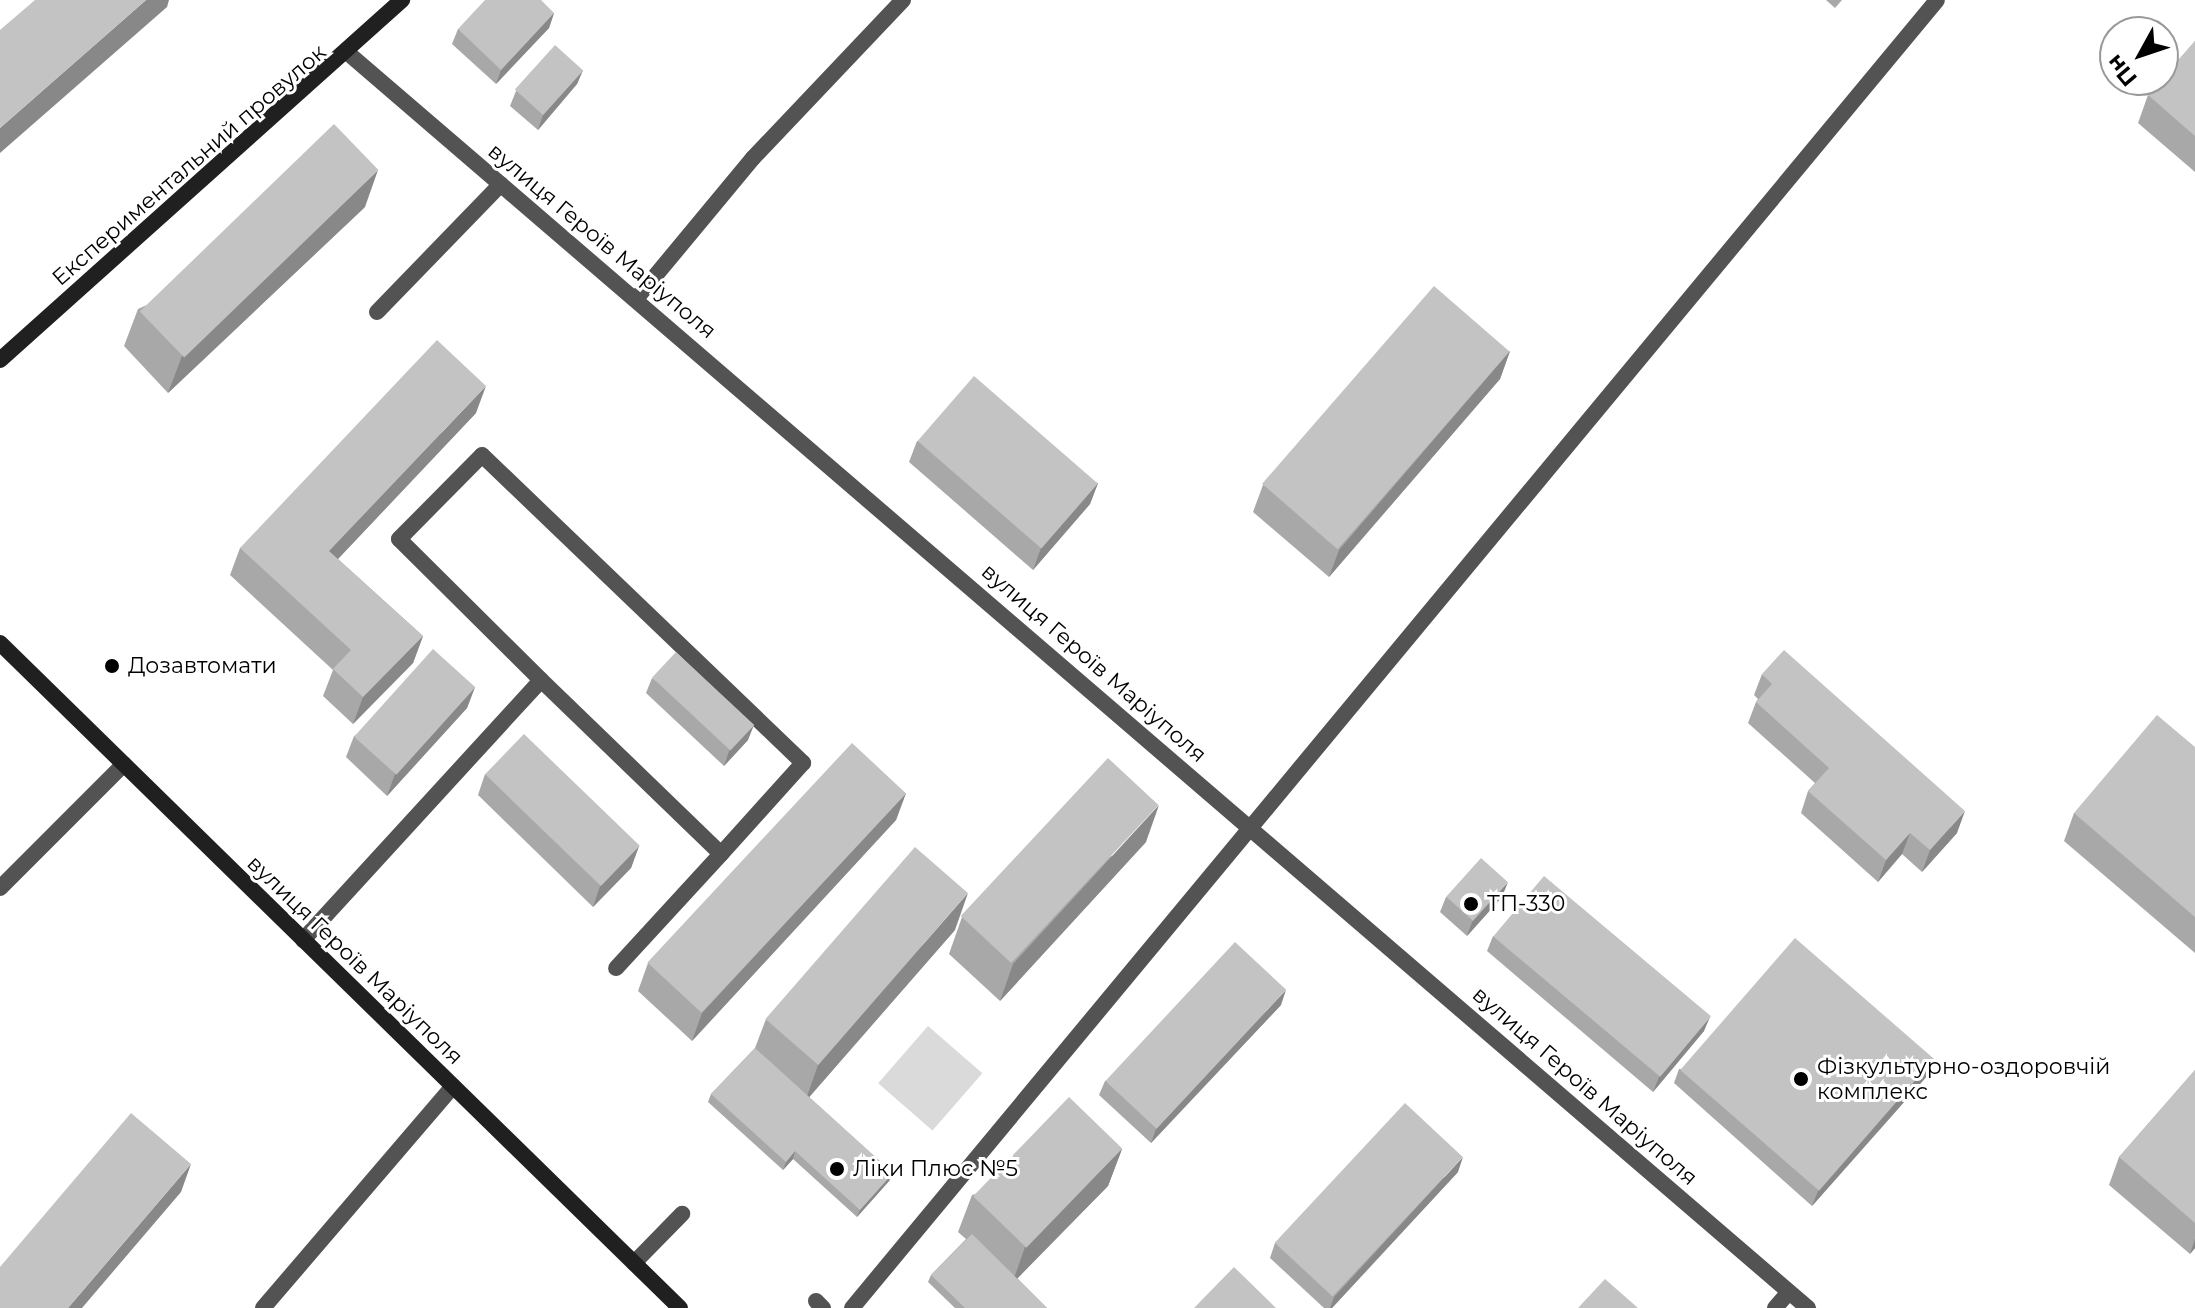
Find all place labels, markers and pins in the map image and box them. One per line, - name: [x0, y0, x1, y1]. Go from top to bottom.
- place label: Дозавтомати: [128, 653, 277, 679]
- marker: Дозавтомати: [103, 657, 121, 675]
- place label: ТП-330: [1487, 891, 1565, 917]
- marker: ТП-330: [1462, 895, 1480, 913]
- place label: Фізкультурно-оздоровчій комплекс: [1817, 1053, 2110, 1104]
- marker: Фізкультурно-оздоровчій комплекс: [1792, 1070, 1810, 1088]
- place label: Ліки Плюс №5: [853, 1156, 1018, 1182]
- marker: Ліки Плюс №5: [828, 1160, 846, 1178]

